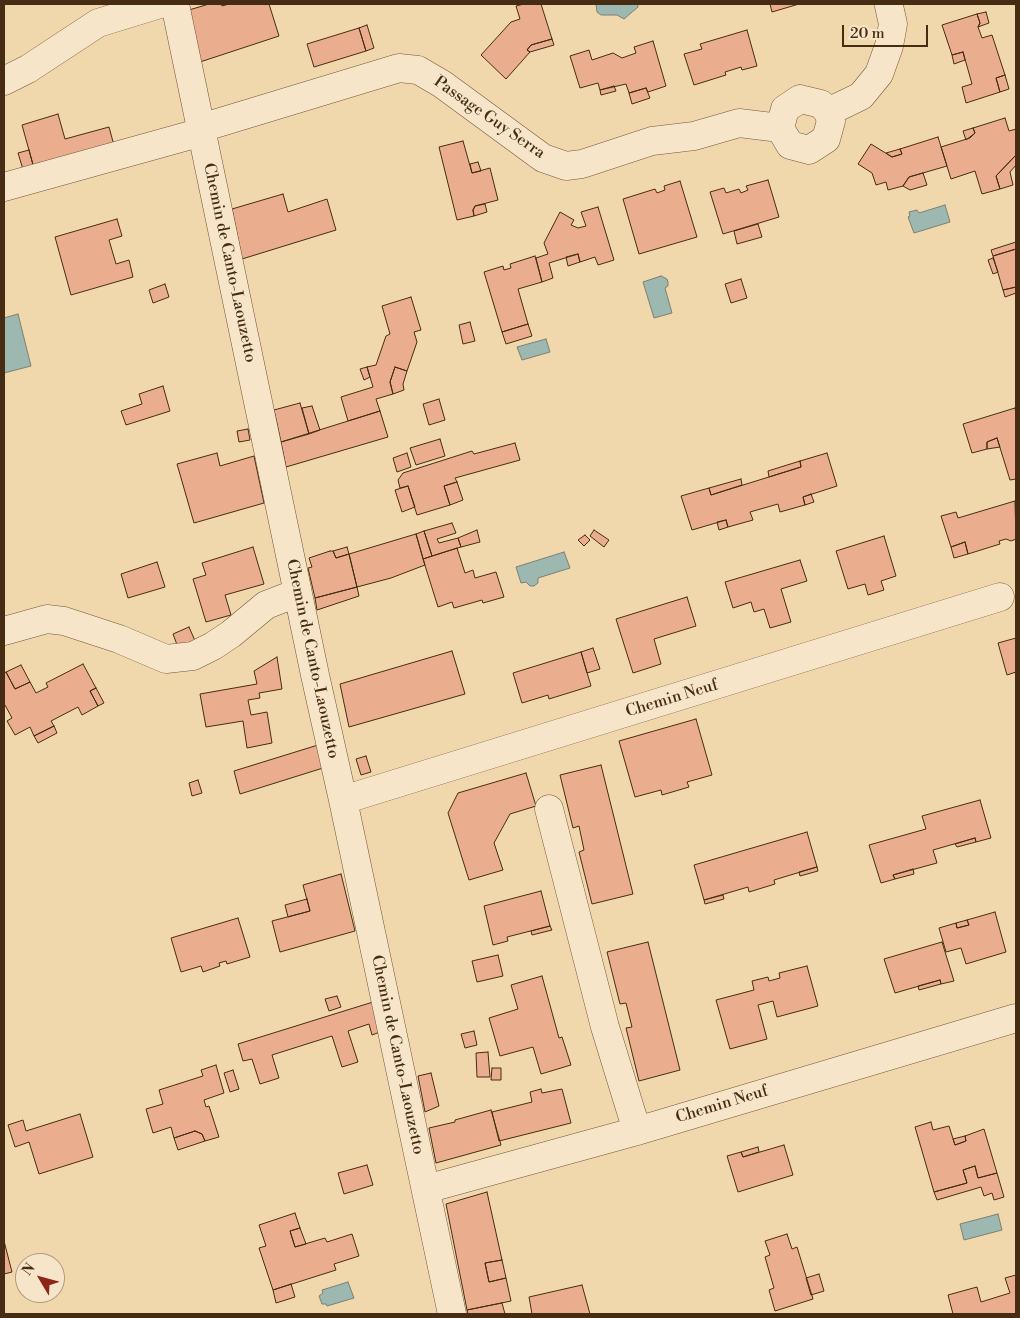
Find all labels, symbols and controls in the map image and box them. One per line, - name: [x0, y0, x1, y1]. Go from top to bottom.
- scale bar: [845, 15, 931, 47]
- text: 20 m: [850, 24, 885, 43]
- street label: Passage Guy Serra: [430, 73, 548, 163]
- street label: Chemin de Canto-Laouzetto: [198, 162, 260, 364]
- street label: Chemin de Canto-Laouzetto: [281, 558, 343, 760]
- street label: Chemin Neuf: [624, 676, 720, 722]
- street label: Chemin de Canto-Laouzetto: [366, 954, 428, 1156]
- street label: Chemin Neuf: [674, 1082, 770, 1128]
- north arrow: [15, 1253, 65, 1303]
- text: N: [18, 1260, 39, 1279]

